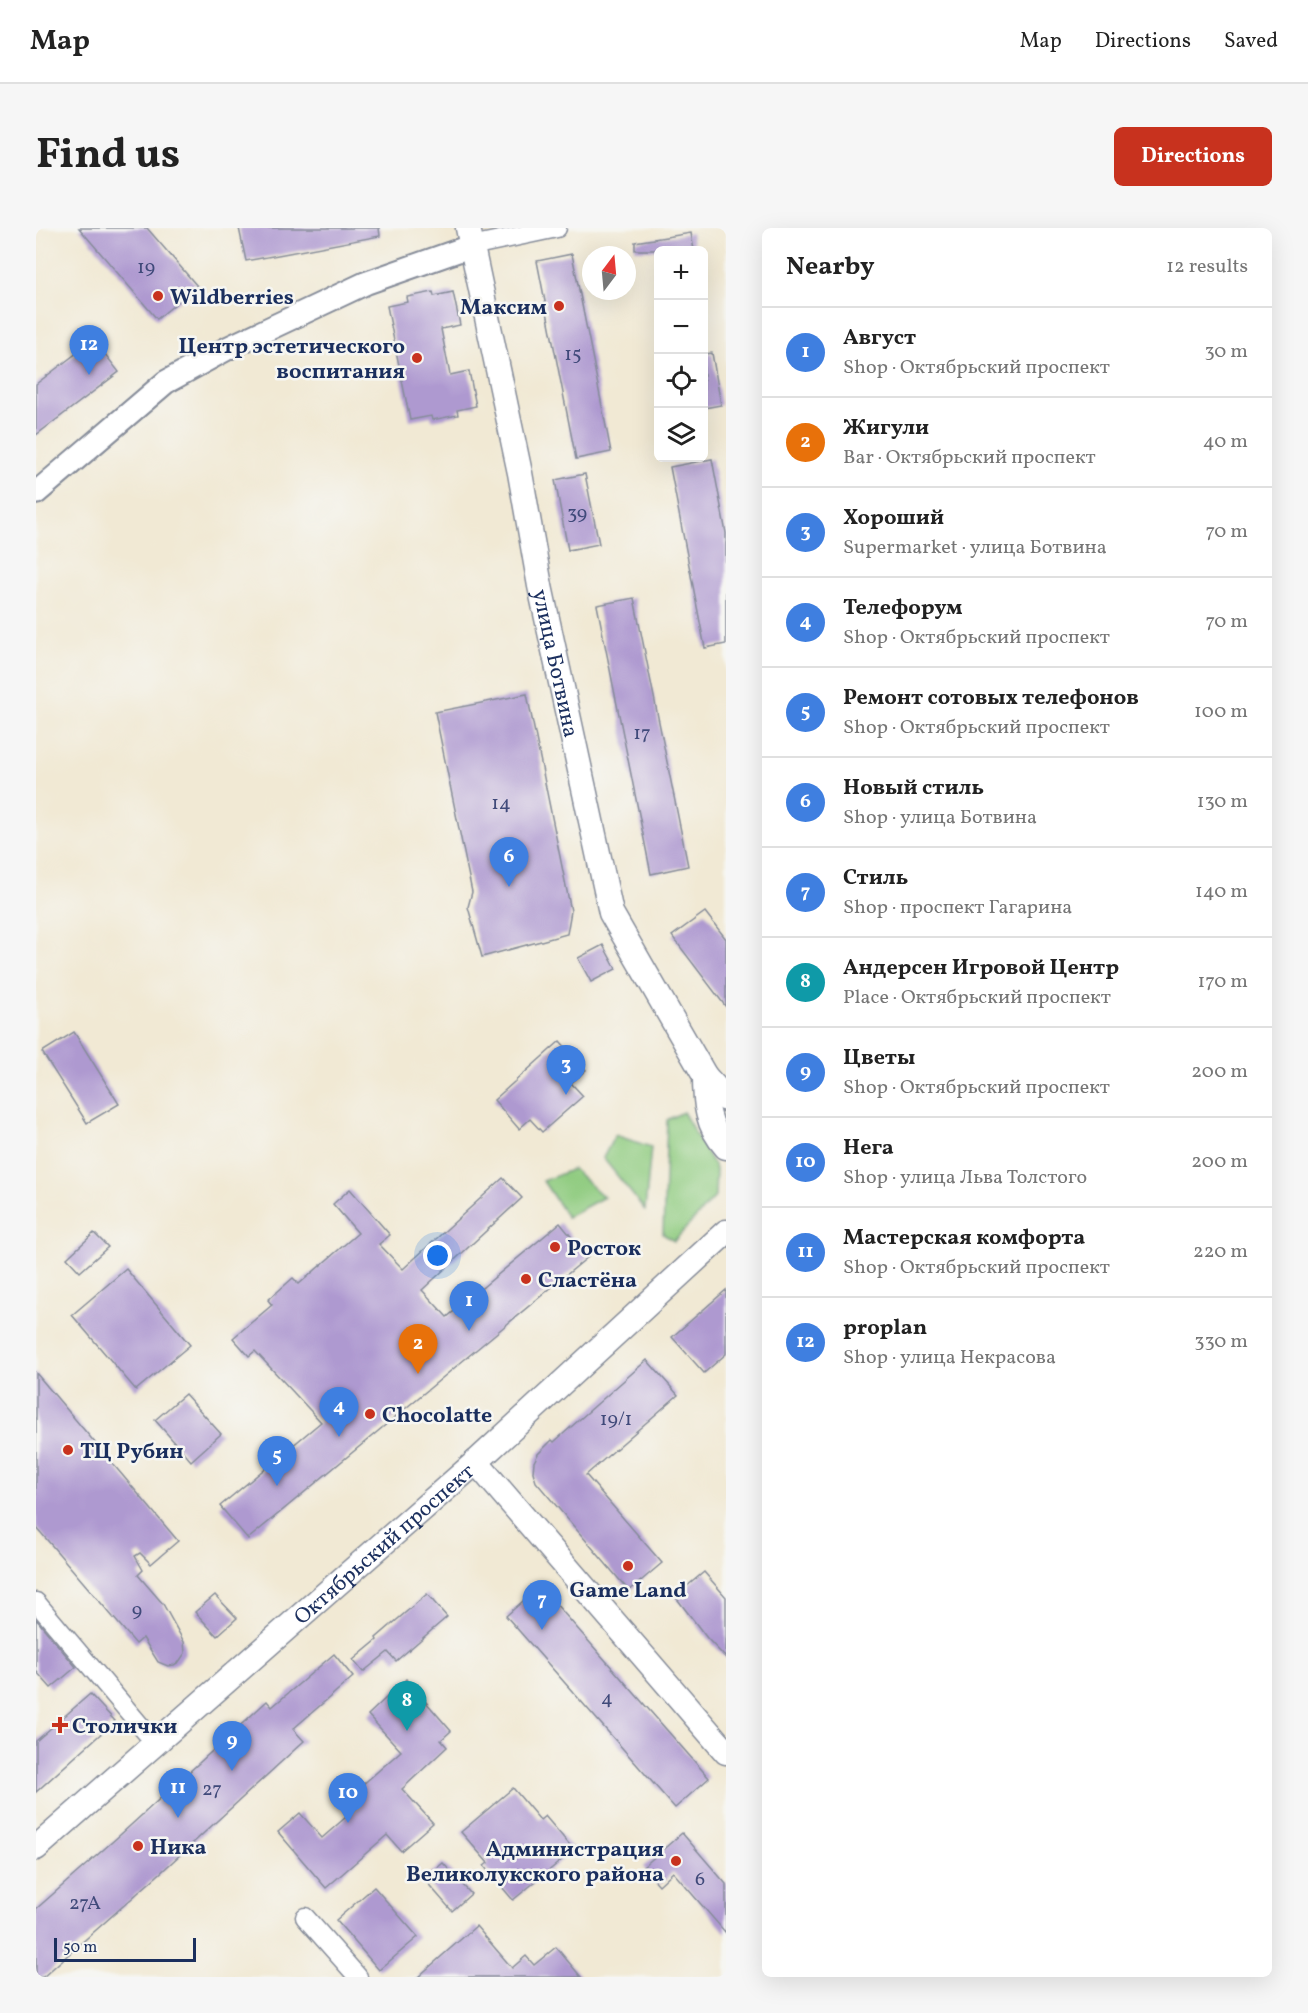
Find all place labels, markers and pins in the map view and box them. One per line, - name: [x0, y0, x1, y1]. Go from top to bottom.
- place label: Wildberries: [170, 283, 294, 314]
- marker: Wildberries: [151, 289, 165, 303]
- place label: Максим: [460, 293, 548, 324]
- marker: Максим: [552, 299, 566, 313]
- pin: 12: [70, 326, 108, 375]
- place label: Центр эстетического воспитания: [178, 332, 405, 388]
- marker: Центр эстетического воспитания: [410, 351, 424, 365]
- pin: 6: [490, 838, 528, 887]
- pin: 3: [546, 1046, 586, 1095]
- place label: Росток: [567, 1234, 641, 1265]
- marker: Росток: [548, 1240, 562, 1254]
- place label: Сластёна: [538, 1266, 637, 1297]
- marker: Сластёна: [519, 1272, 533, 1286]
- pin: 1: [450, 1282, 488, 1331]
- pin: 2: [398, 1324, 437, 1374]
- pin: 4: [320, 1388, 358, 1437]
- place label: Chocolatte: [382, 1401, 492, 1432]
- marker: Chocolatte: [363, 1407, 377, 1421]
- pin: 5: [258, 1436, 296, 1486]
- place label: ТЦ Рубин: [80, 1437, 184, 1468]
- marker: ТЦ Рубин: [61, 1443, 75, 1457]
- marker: Game Land: [621, 1559, 635, 1573]
- place label: Game Land: [569, 1576, 687, 1607]
- pin: 7: [522, 1580, 562, 1630]
- pin: 8: [388, 1682, 427, 1731]
- place label: Столички: [72, 1712, 177, 1743]
- marker: Столички: [53, 1718, 67, 1732]
- pin: 9: [212, 1722, 252, 1771]
- pin: 11: [158, 1768, 198, 1818]
- pin: 10: [328, 1774, 368, 1823]
- place label: Ника: [150, 1833, 206, 1864]
- place label: Администрация Великолукского района: [406, 1835, 664, 1891]
- marker: Ника: [131, 1839, 145, 1853]
- marker: Администрация Великолукского района: [669, 1854, 683, 1868]

